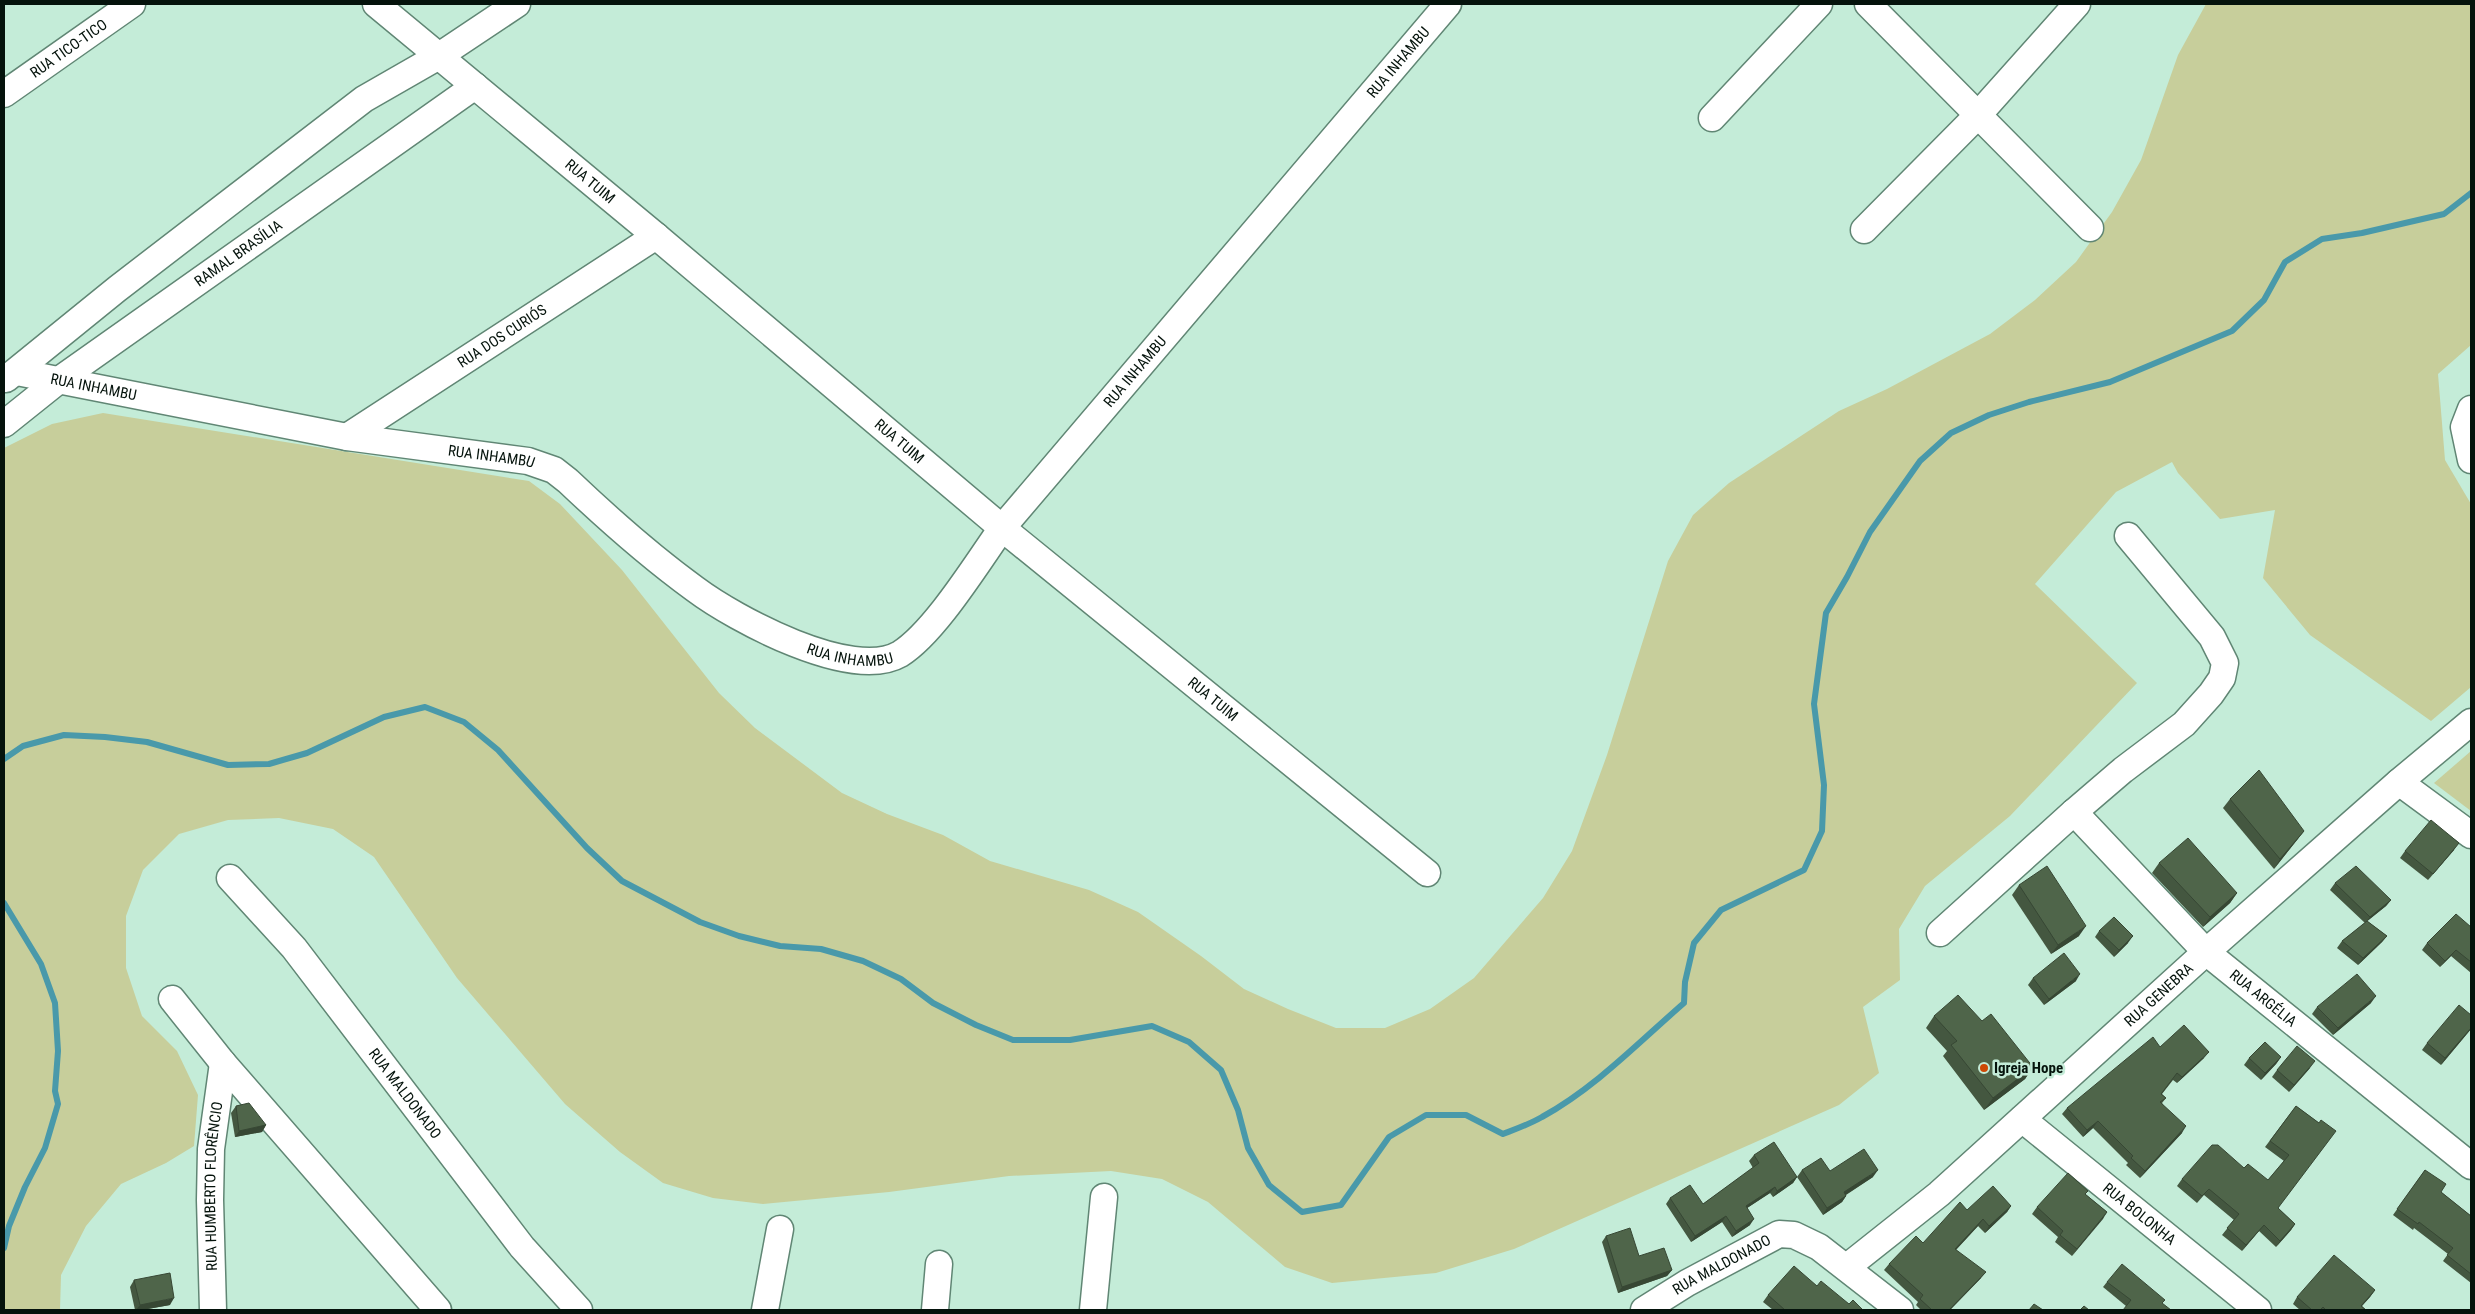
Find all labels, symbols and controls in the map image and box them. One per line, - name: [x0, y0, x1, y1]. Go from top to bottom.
- street label: RUA TICO-TICO: [27, 15, 111, 82]
- street label: RUA INHAMBU: [1363, 23, 1433, 102]
- street label: RUA TUIM: [561, 155, 619, 207]
- street label: RAMAL BRASÍLIA: [191, 216, 286, 290]
- street label: RUA DOS CURIÓS: [454, 300, 550, 372]
- street label: RUA INHAMBU: [1100, 333, 1170, 411]
- street label: RUA INHAMBU: [49, 370, 138, 404]
- street label: RUA TUIM: [871, 415, 928, 467]
- street label: RUA INHAMBU: [447, 441, 537, 472]
- street label: RUA INHAMBU: [804, 640, 895, 670]
- street label: RUA TUIM: [1184, 673, 1242, 725]
- street label: RUA GENEBRA: [2121, 959, 2197, 1030]
- street label: RUA ARGÉLIA: [2226, 966, 2301, 1031]
- street label: RUA MALDONADO: [365, 1045, 445, 1142]
- place label: Igreja Hope: [1994, 1059, 2063, 1077]
- marker: Igreja Hope: [1978, 1062, 1990, 1074]
- street label: RUA HUMBERTO FLORÊNCIO: [201, 1100, 227, 1271]
- street label: RUA BOLONHA: [2099, 1179, 2180, 1249]
- street label: RUA MALDONADO: [1669, 1231, 1774, 1299]

